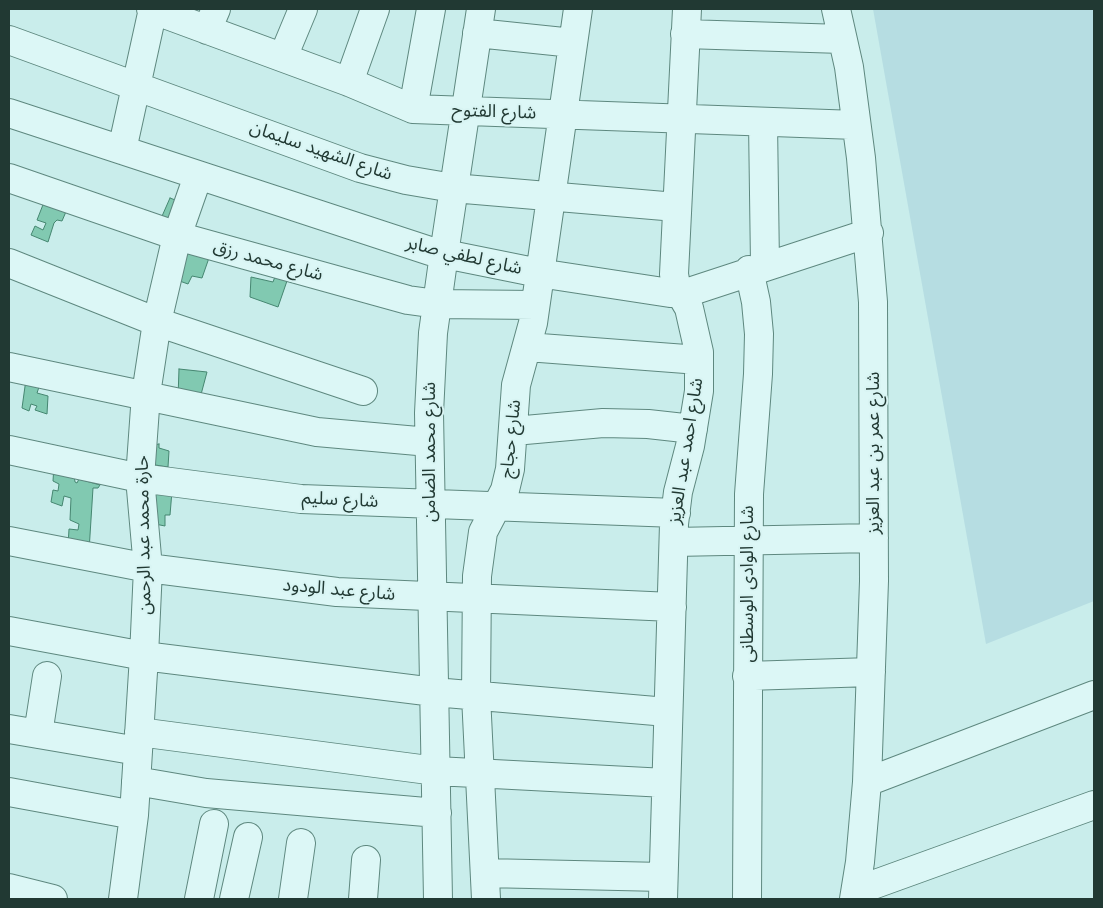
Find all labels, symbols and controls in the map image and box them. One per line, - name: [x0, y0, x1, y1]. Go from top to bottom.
- street label: شارع الفتوح: [451, 100, 537, 124]
- street label: شارع الشهيد سليمان: [247, 116, 395, 186]
- street label: شارع لطفي صابر: [404, 232, 524, 280]
- street label: شارع محمد رزق: [211, 236, 325, 286]
- street label: شارع عمر بن عبد العزيز: [863, 372, 885, 534]
- street label: شارع احمد عبد العزيز: [664, 376, 708, 526]
- street label: شارع محمد الضامن: [419, 382, 441, 522]
- street label: شارع حجاج: [496, 399, 526, 479]
- street label: حارة محمد عبد الرحمن: [132, 455, 156, 615]
- street label: شارع سليم: [301, 487, 379, 513]
- street label: شارع الوادى الوسطانى: [737, 505, 759, 663]
- street label: شارع عبد الودود: [282, 574, 396, 606]

